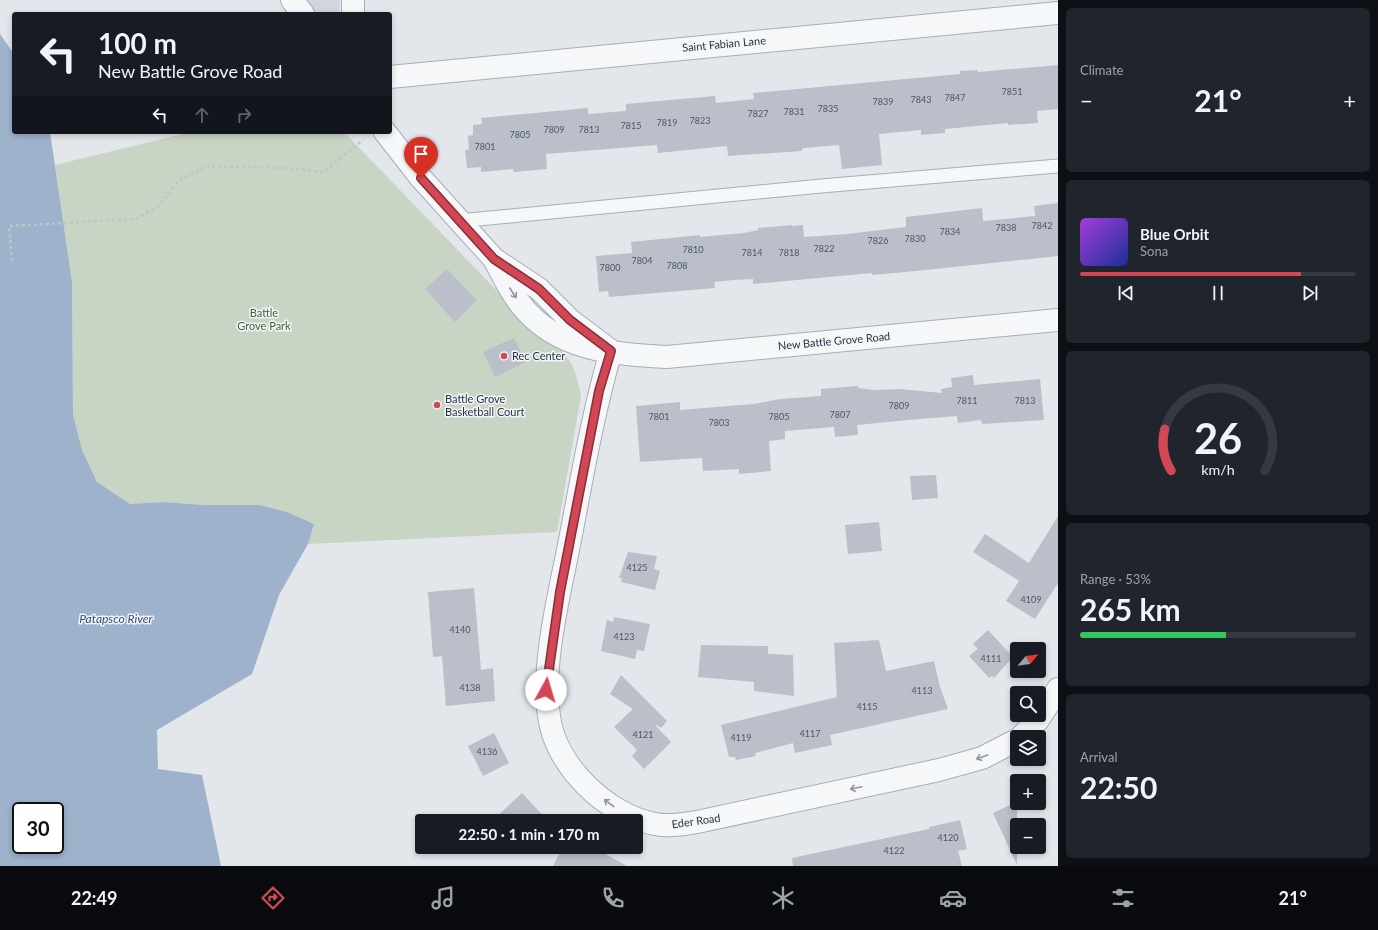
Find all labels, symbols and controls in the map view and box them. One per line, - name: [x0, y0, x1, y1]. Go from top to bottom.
- text: 100 m: [98, 26, 177, 60]
- icon: left: [32, 28, 84, 80]
- street label: Saint Fabian Lane: [682, 33, 767, 54]
- text: New Battle Grove Road: [98, 60, 282, 82]
- text: Climate: [1080, 62, 1123, 78]
- text: 21°: [1194, 82, 1242, 118]
- house number: 7851: [1002, 86, 1022, 97]
- text: −: [1080, 87, 1093, 114]
- text: +: [1343, 87, 1356, 114]
- house number: 7847: [945, 92, 965, 103]
- house number: 7843: [911, 94, 931, 105]
- house number: 7839: [873, 96, 893, 107]
- house number: 7835: [818, 103, 838, 114]
- icon: left: [149, 104, 171, 126]
- icon: ahead: [191, 104, 213, 126]
- icon: right: [233, 104, 255, 126]
- house number: 7831: [784, 106, 804, 117]
- house number: 7827: [748, 108, 768, 119]
- house number: 7823: [690, 115, 710, 126]
- house number: 7819: [657, 117, 677, 128]
- house number: 7815: [621, 120, 641, 131]
- house number: 7809: [544, 124, 564, 135]
- house number: 7813: [579, 124, 599, 135]
- house number: 7805: [510, 129, 530, 140]
- pin: [404, 137, 438, 178]
- house number: 7801: [475, 141, 495, 152]
- icon: arrive: [410, 143, 432, 165]
- house number: 7842: [1032, 220, 1052, 231]
- house number: 7838: [996, 222, 1016, 233]
- text: Blue Orbit: [1140, 225, 1209, 243]
- house number: 7834: [940, 226, 960, 237]
- house number: 7830: [905, 233, 925, 244]
- house number: 7826: [868, 235, 888, 246]
- house number: 7822: [814, 243, 834, 254]
- text: Sona: [1140, 243, 1168, 259]
- house number: 7810: [683, 244, 703, 255]
- house number: 7814: [742, 247, 762, 258]
- house number: 7818: [779, 247, 799, 258]
- house number: 7804: [632, 255, 652, 266]
- house number: 7808: [667, 260, 687, 271]
- house number: 7800: [600, 262, 620, 273]
- icon: previous: [1115, 282, 1137, 304]
- icon: pause: [1207, 282, 1229, 304]
- icon: next: [1299, 282, 1321, 304]
- one-way arrow: [509, 287, 517, 298]
- park label: Battle Grove Park: [237, 306, 291, 332]
- street label: New Battle Grove Road: [777, 329, 891, 352]
- place label: Rec Center: [512, 349, 565, 362]
- marker: Rec Center: [499, 351, 509, 361]
- place label: Battle Grove Basketball Court: [445, 392, 524, 418]
- house number: 7811: [957, 395, 977, 406]
- house number: 7813: [1015, 395, 1035, 406]
- marker: Battle Grove Basketball Court: [432, 400, 442, 410]
- house number: 7809: [889, 400, 909, 411]
- house number: 7807: [830, 409, 850, 420]
- house number: 7801: [649, 411, 669, 422]
- house number: 7805: [769, 411, 789, 422]
- text: 26: [1194, 413, 1242, 463]
- house number: 7803: [709, 417, 729, 428]
- text: km/h: [1201, 461, 1235, 478]
- house number: 4125: [627, 562, 647, 573]
- text: Range · 53%: [1080, 571, 1151, 587]
- text: 265 km: [1080, 591, 1181, 627]
- house number: 4109: [1021, 594, 1041, 605]
- water label: Patapsco River: [79, 611, 154, 626]
- house number: 4140: [450, 624, 470, 635]
- house number: 4123: [614, 631, 634, 642]
- north arrow: [1010, 642, 1046, 678]
- map controls: [1010, 642, 1046, 854]
- house number: 4111: [981, 653, 1001, 664]
- position arrow: [525, 669, 567, 711]
- house number: 4138: [460, 682, 480, 693]
- house number: 4113: [912, 685, 932, 696]
- button: search: [1010, 686, 1046, 722]
- house number: 4115: [857, 701, 877, 712]
- house number: 4117: [800, 728, 820, 739]
- house number: 4121: [633, 729, 653, 740]
- button: layers: [1010, 730, 1046, 766]
- house number: 4119: [731, 732, 751, 743]
- house number: 4136: [477, 746, 497, 757]
- text: Arrival: [1080, 749, 1117, 765]
- one-way arrow: [977, 754, 989, 762]
- text: 22:50: [1080, 769, 1157, 805]
- button: +: [1010, 774, 1046, 810]
- one-way arrow: [850, 784, 863, 792]
- one-way arrow: [604, 799, 615, 807]
- speed limit sign: 30: [12, 802, 64, 854]
- street label: Eder Road: [671, 811, 721, 830]
- button: −: [1010, 818, 1046, 854]
- text: 22:50 · 1 min · 170 m: [459, 825, 599, 843]
- house number: 4120: [938, 832, 958, 843]
- house number: 4122: [884, 845, 904, 856]
- icon: directions: [259, 884, 287, 912]
- icon: music: [429, 884, 457, 912]
- icon: phone: [599, 884, 627, 912]
- icon: climate: [769, 884, 797, 912]
- icon: car: [939, 884, 967, 912]
- icon: filters: [1109, 884, 1137, 912]
- text: 22:49: [71, 887, 117, 909]
- text: 21°: [1279, 887, 1307, 909]

